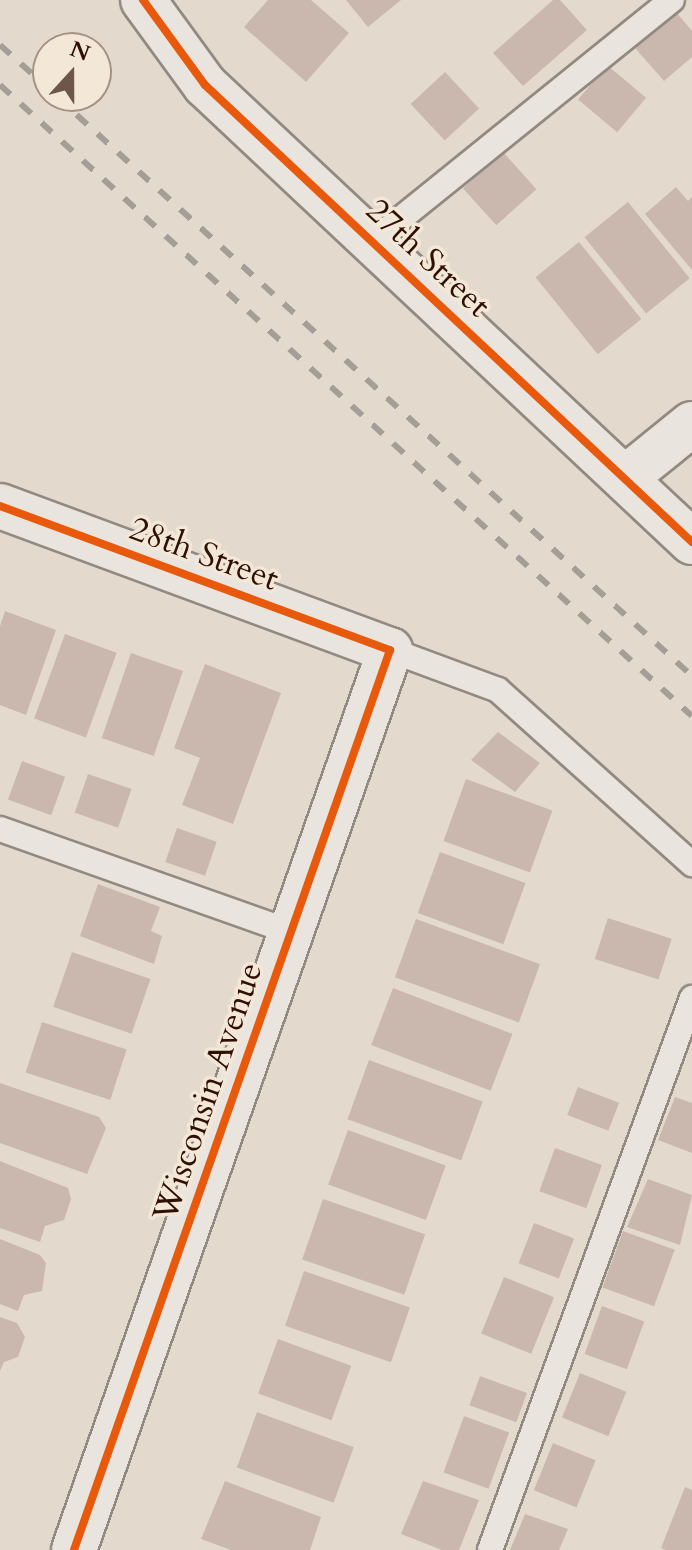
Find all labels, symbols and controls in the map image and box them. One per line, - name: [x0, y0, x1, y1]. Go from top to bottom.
- north arrow: [32, 32, 112, 112]
- text: N: [66, 34, 94, 69]
- street label: 27th Street: [357, 190, 499, 326]
- street label: 28th Street: [124, 508, 284, 600]
- street label: Wisconsin Avenue: [145, 957, 271, 1227]

